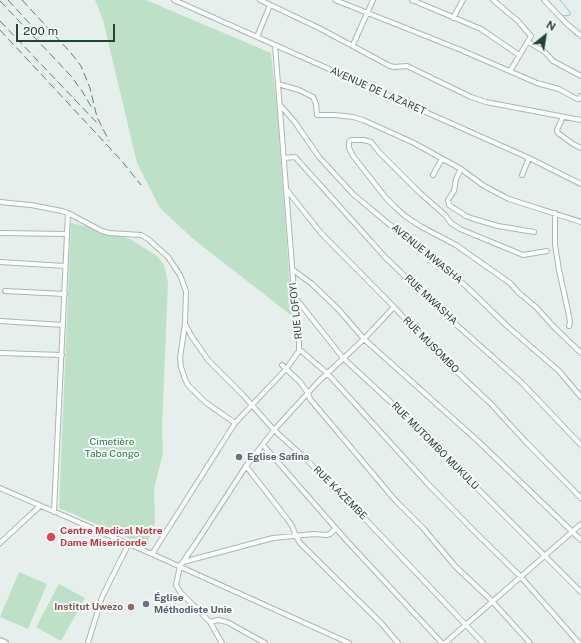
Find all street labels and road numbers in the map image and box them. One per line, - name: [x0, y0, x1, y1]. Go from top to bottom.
- street label: AVENUE DE LAZARET: [328, 65, 428, 117]
- street label: AVENUE MWASHA: [389, 222, 465, 286]
- street label: RUE MWASHA: [402, 272, 460, 328]
- street label: RUE LOFOYI: [287, 282, 305, 340]
- street label: RUE MUSOMBO: [400, 314, 462, 376]
- street label: RUE MUTOMBO MUKULU: [389, 400, 481, 492]
- street label: RUE KAZEMBE: [311, 464, 369, 522]

